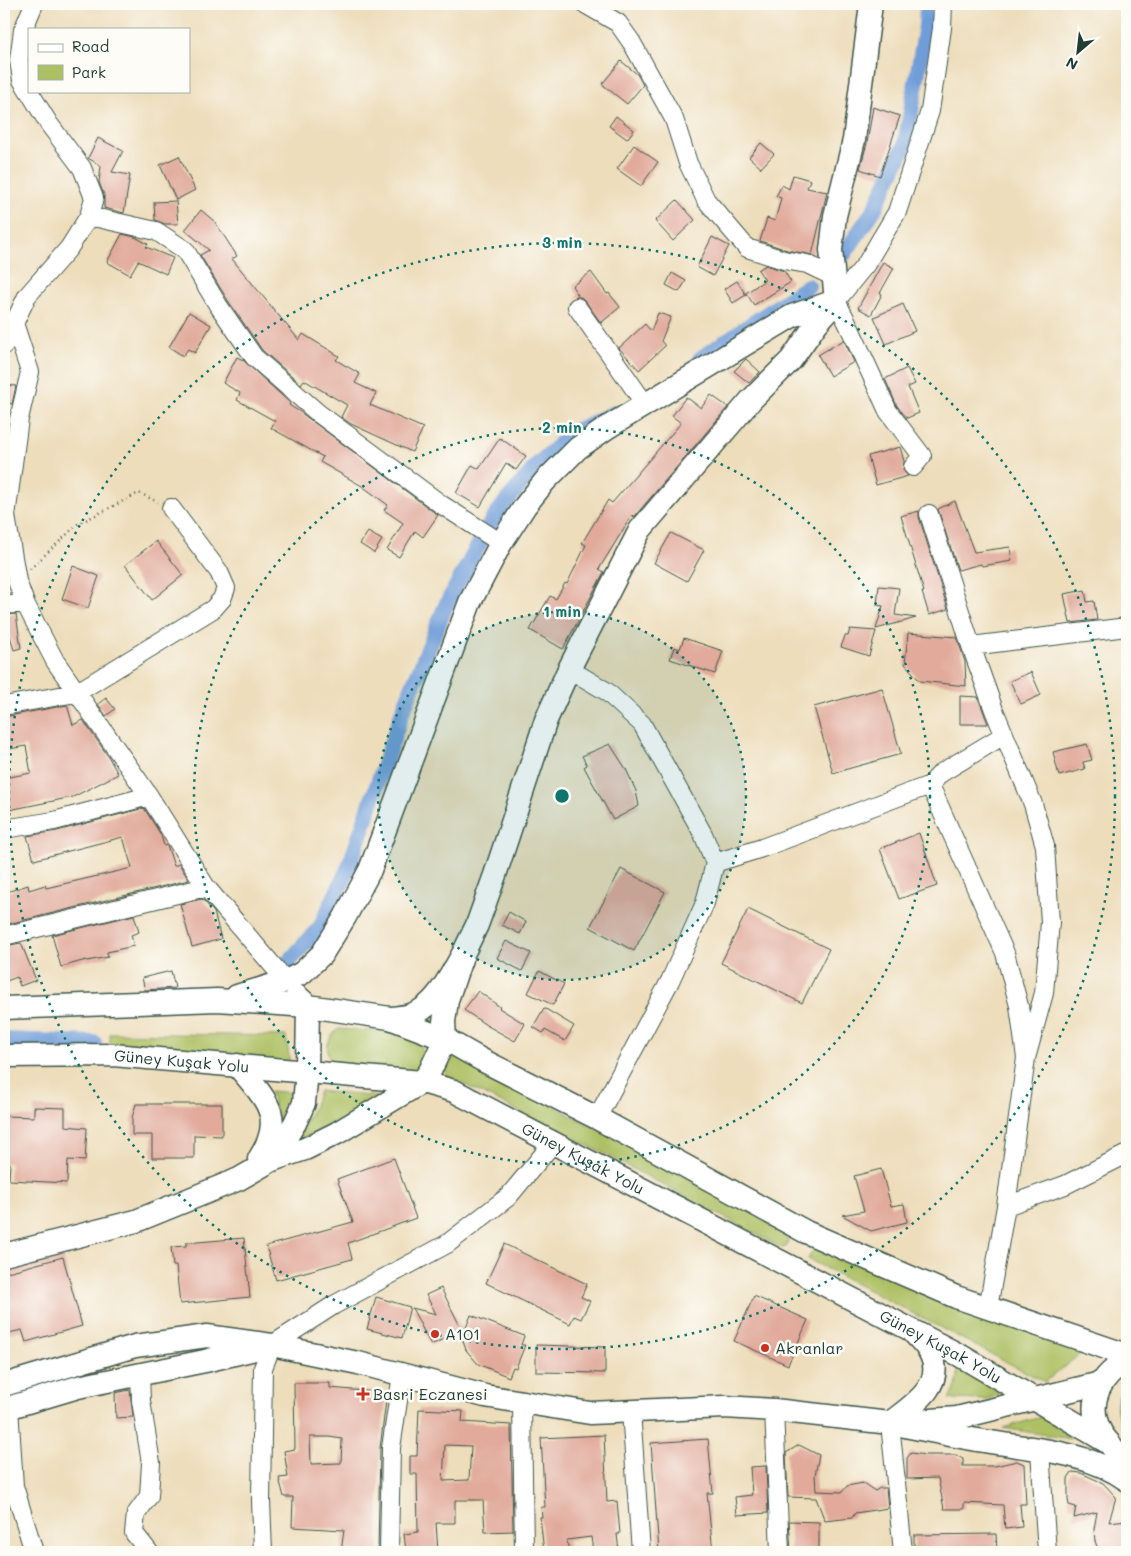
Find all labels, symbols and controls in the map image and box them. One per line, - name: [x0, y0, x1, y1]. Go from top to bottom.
- legend: [28, 28, 190, 92]
- north arrow: [1054, 28, 1104, 78]
- text: Road: [72, 36, 109, 56]
- text: N: [1063, 53, 1081, 75]
- text: Park: [72, 62, 106, 82]
- text: 3 min: [542, 232, 582, 252]
- text: 2 min: [542, 417, 582, 437]
- text: 1 min: [543, 601, 581, 621]
- centre of rings: [553, 787, 571, 805]
- street label: Güney Kuşak Yolu: [113, 1044, 250, 1077]
- street label: Güney Kuşak Yolu: [518, 1117, 648, 1199]
- street label: Güney Kuşak Yolu: [876, 1304, 1006, 1388]
- place label: A101: [445, 1323, 480, 1344]
- marker: A101: [429, 1328, 441, 1340]
- place label: Akranlar: [775, 1337, 843, 1358]
- marker: Akranlar: [759, 1342, 771, 1354]
- place label: Basri Eczanesi: [373, 1383, 488, 1404]
- marker: Basri Eczanesi: [357, 1388, 369, 1400]

